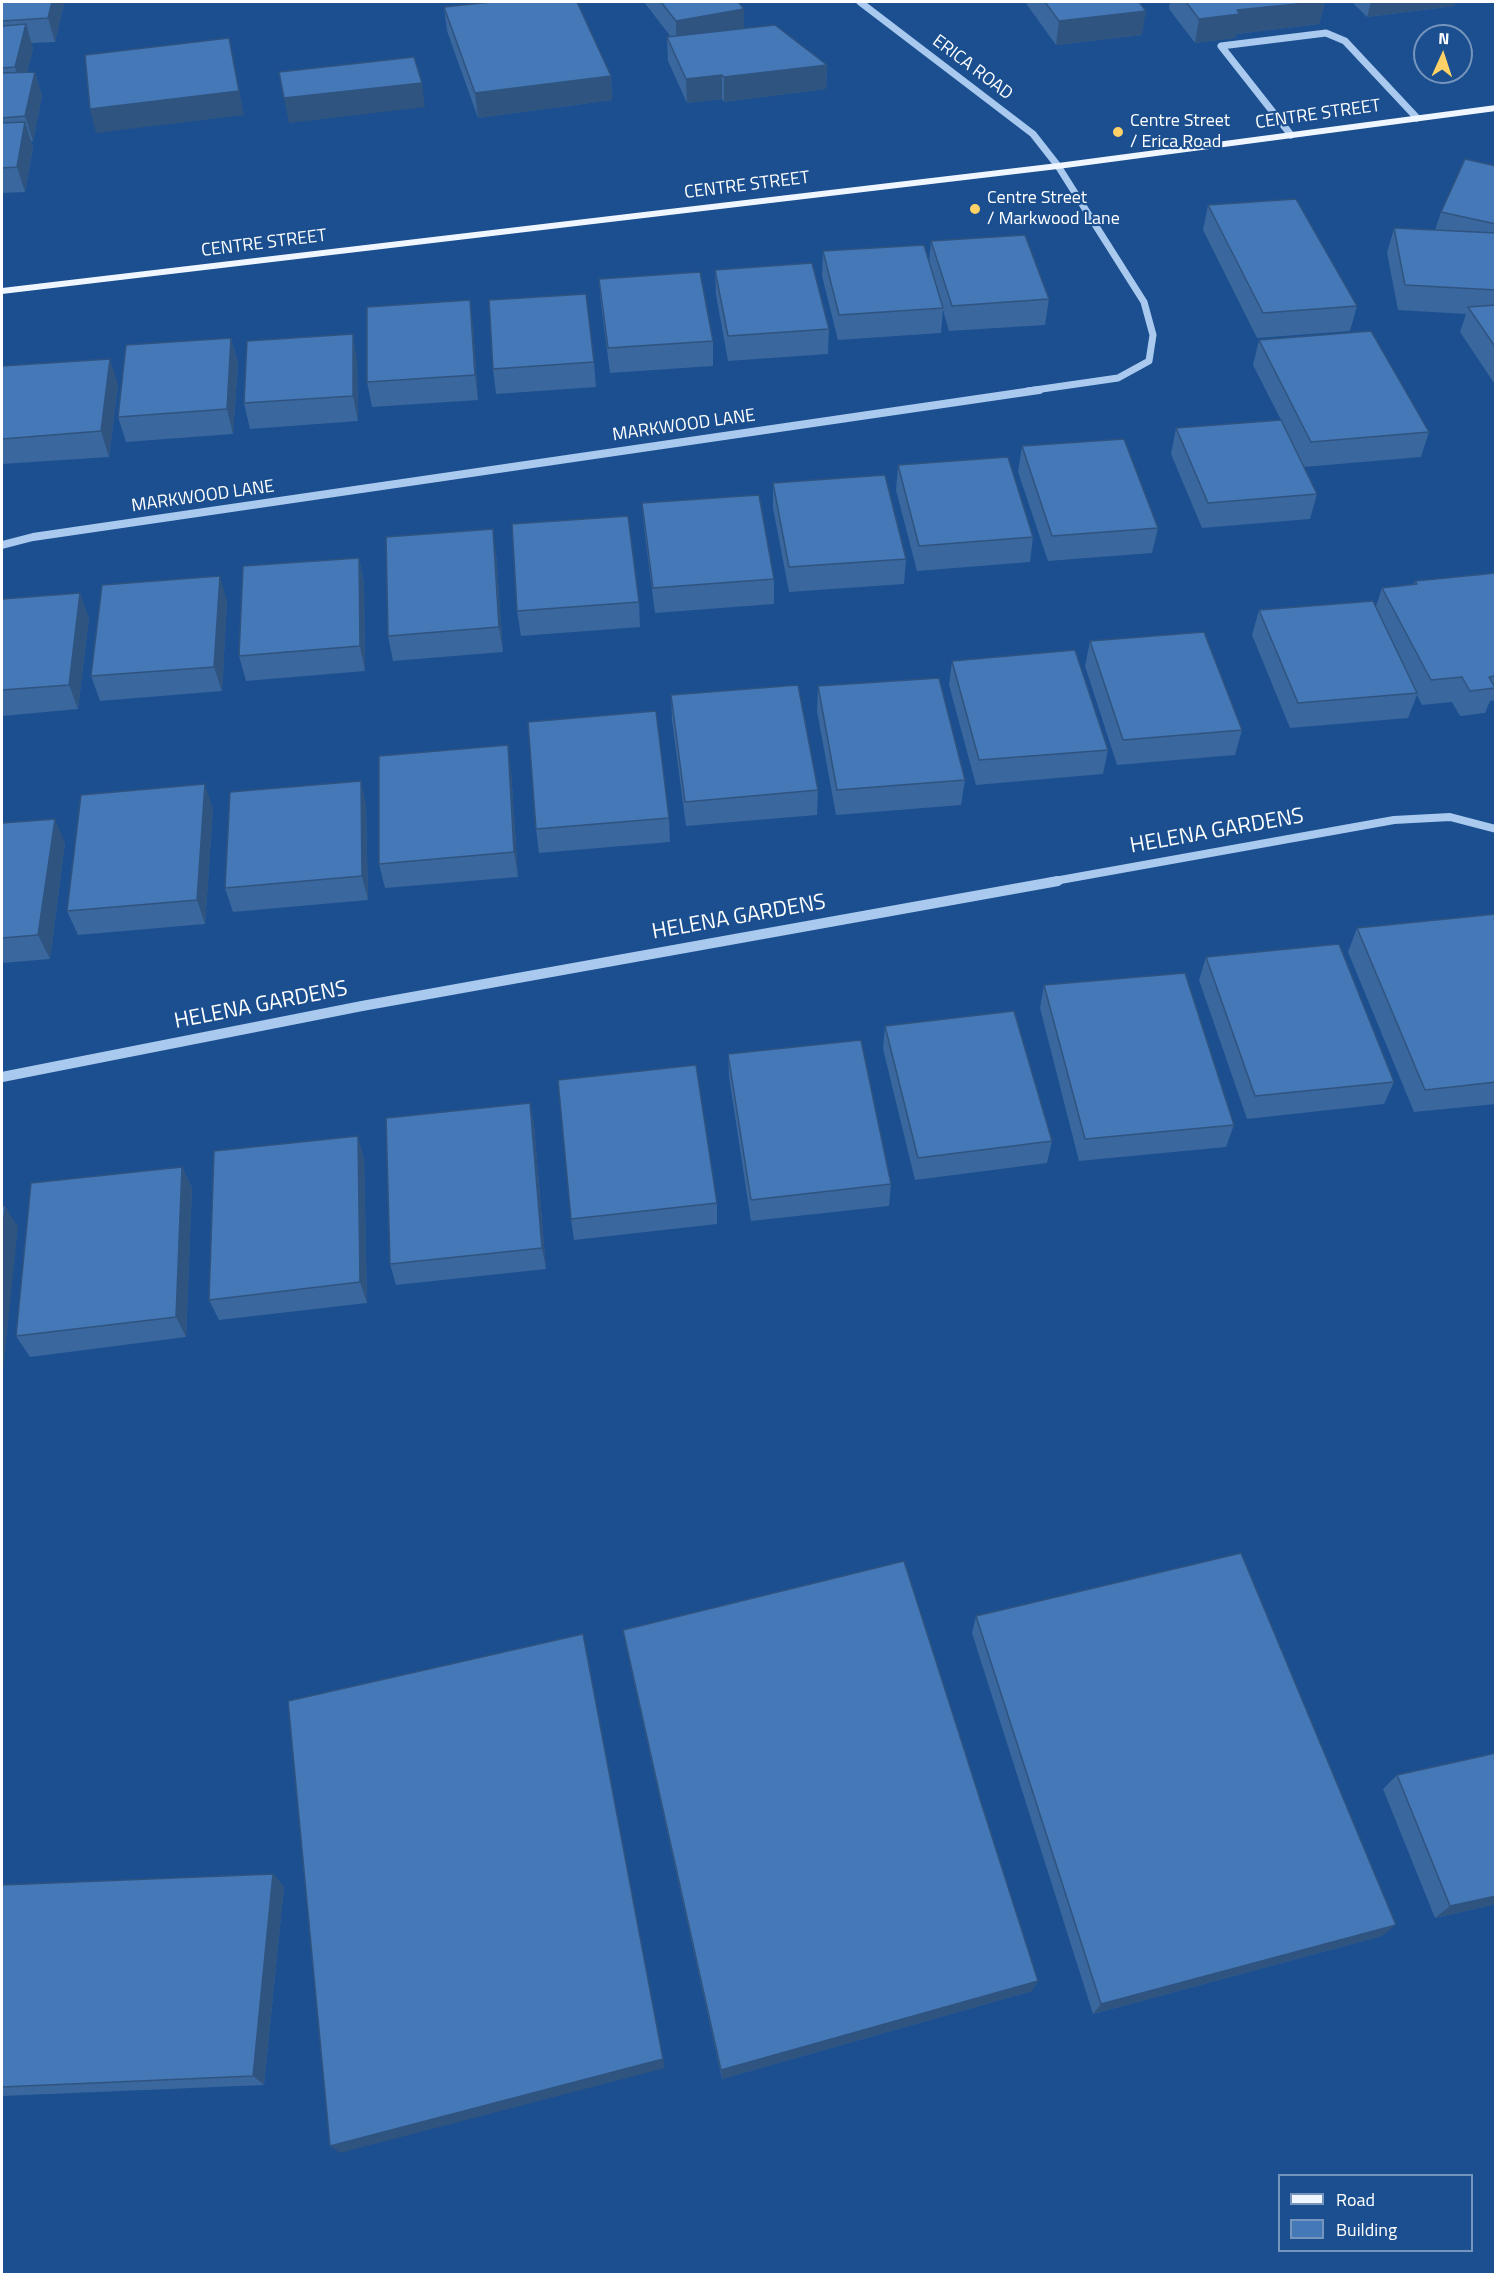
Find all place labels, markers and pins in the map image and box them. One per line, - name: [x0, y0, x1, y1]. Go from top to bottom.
- place label: Centre Street / Erica Road: [1130, 111, 1230, 154]
- marker: Centre Street / Erica Road: [1111, 125, 1125, 139]
- place label: Centre Street / Markwood Lane: [987, 188, 1120, 230]
- marker: Centre Street / Markwood Lane: [968, 202, 982, 216]

